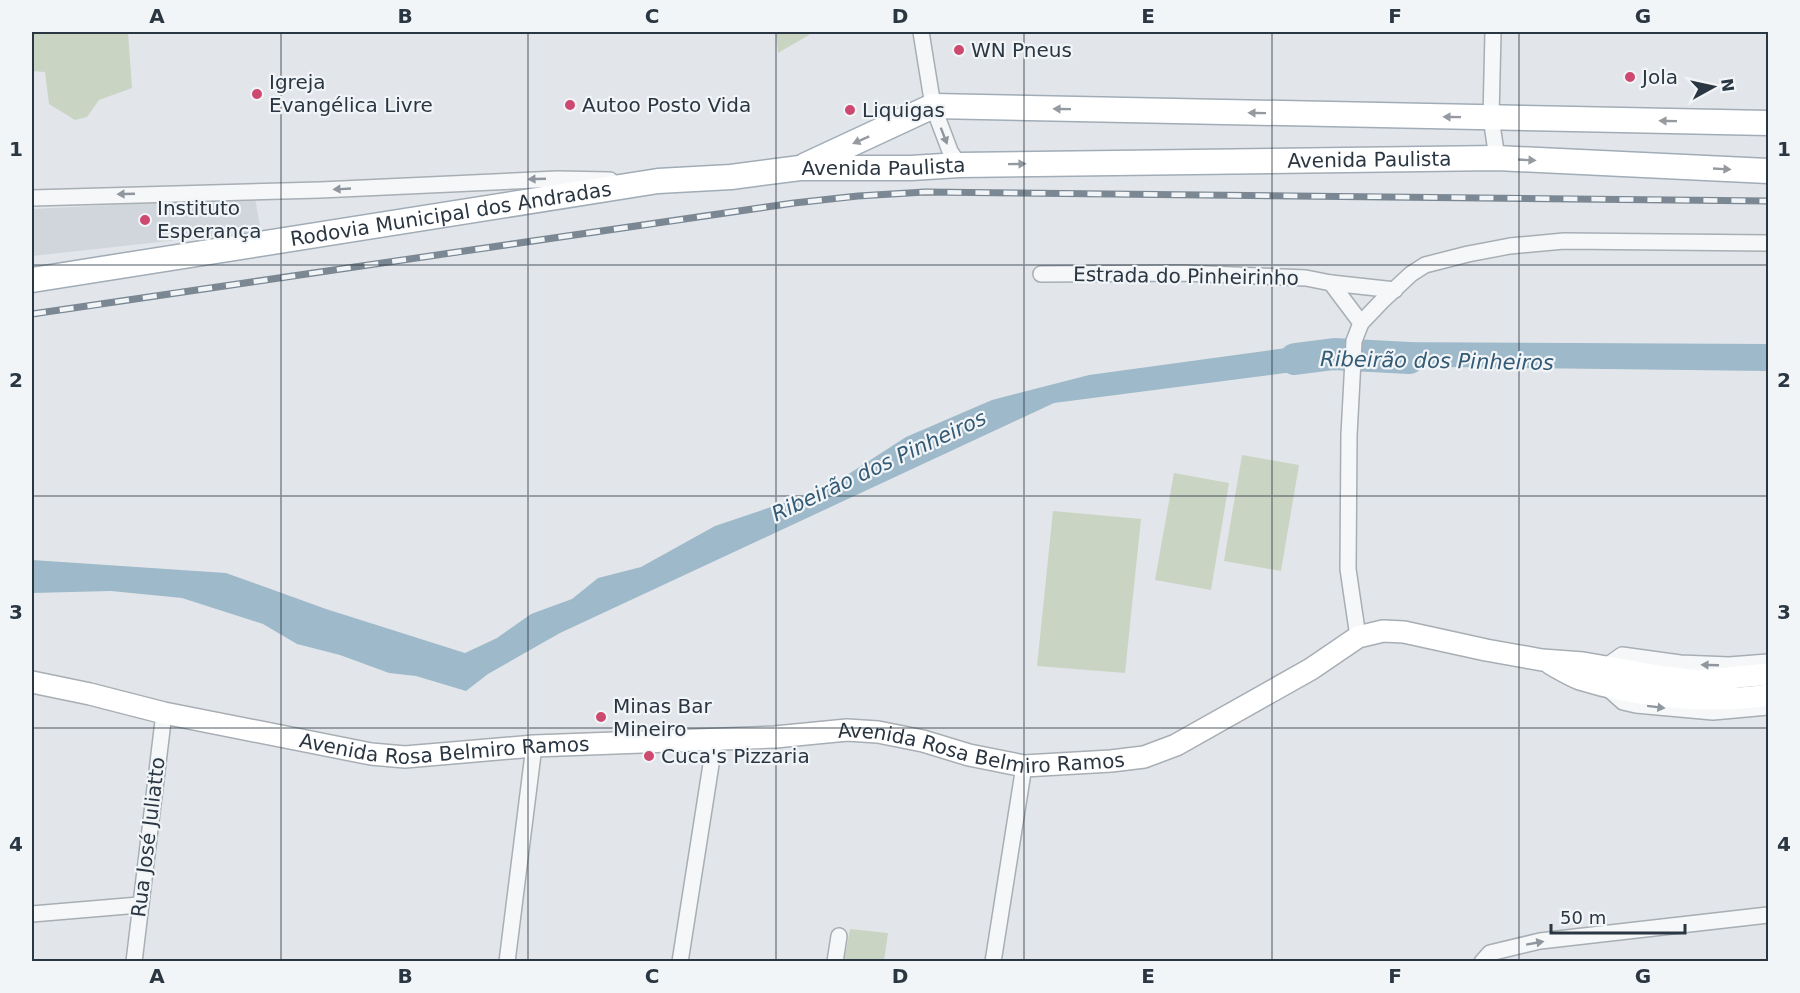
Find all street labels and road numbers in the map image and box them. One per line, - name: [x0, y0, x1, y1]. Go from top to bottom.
- street label: Avenida Paulista: [1287, 147, 1452, 173]
- street label: Avenida Paulista: [802, 153, 966, 180]
- street label: Rodovia Municipal dos Andradas: [289, 177, 613, 251]
- street label: Estrada do Pinheirinho: [1073, 262, 1299, 290]
- street label: Avenida Rosa Belmiro Ramos: [836, 718, 1126, 778]
- street label: Avenida Rosa Belmiro Ramos: [298, 728, 590, 769]
- street label: Rua José Juliatto: [126, 755, 170, 919]

